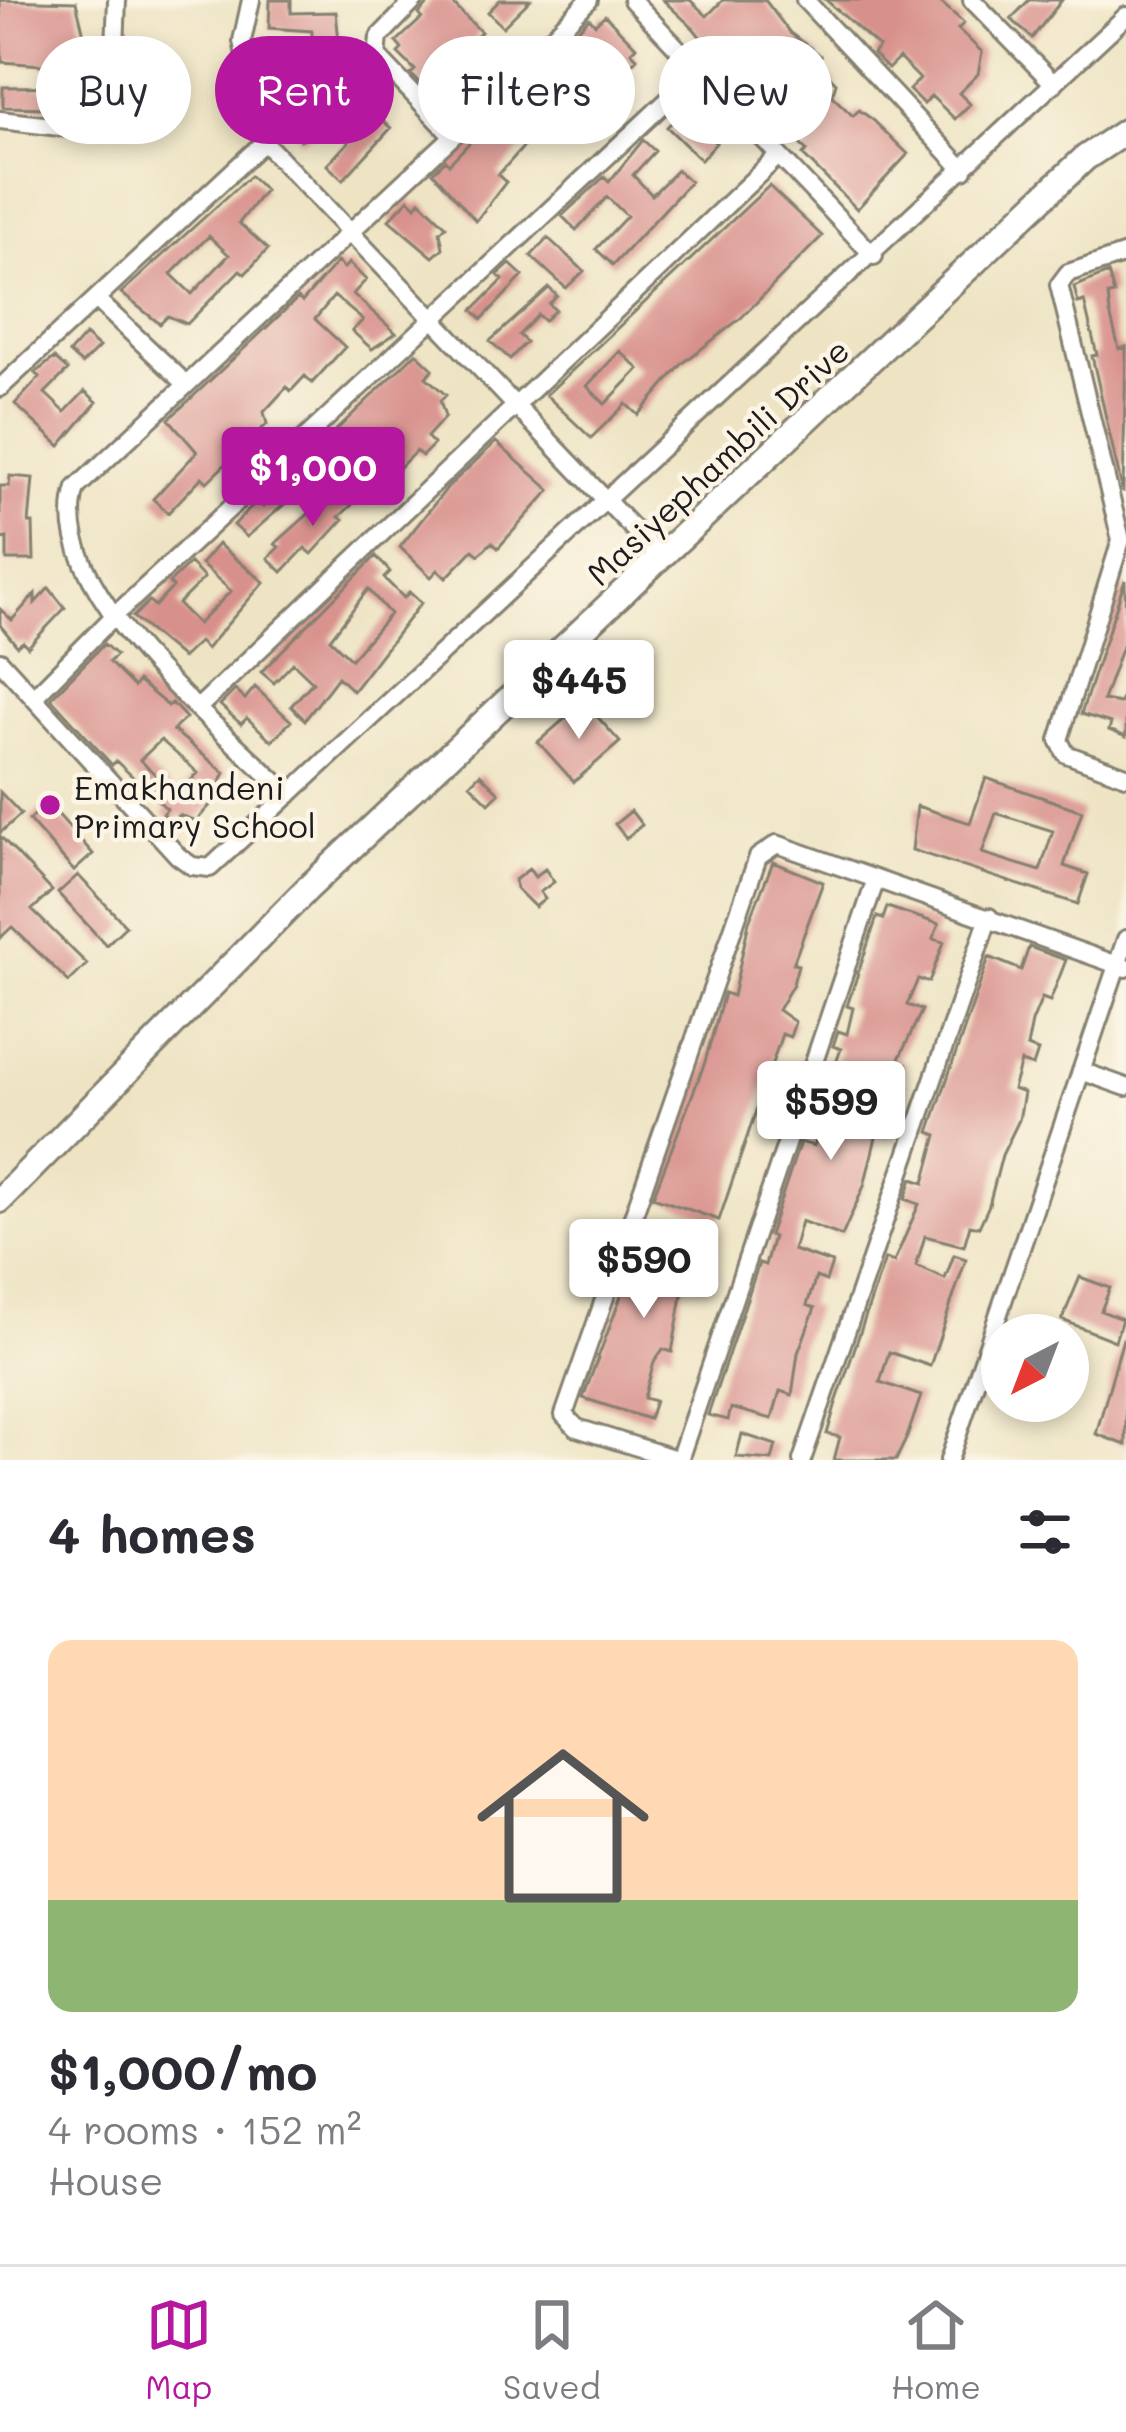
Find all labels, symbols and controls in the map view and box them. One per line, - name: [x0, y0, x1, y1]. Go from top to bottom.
- chip: Buy: [36, 36, 191, 144]
- chip: Rent: [215, 36, 394, 144]
- chip: Filters: [418, 36, 635, 144]
- chip: New: [659, 36, 832, 144]
- street label: Masiyephambili Drive: [577, 328, 858, 595]
- pin: $1,000: [215, 427, 411, 529]
- text: $1,000: [249, 440, 377, 491]
- pin: $445: [508, 640, 650, 742]
- text: $445: [531, 653, 627, 704]
- place label: Emakhandeni Primary School: [74, 765, 316, 847]
- marker: Emakhandeni Primary School: [37, 792, 63, 818]
- pin: $599: [760, 1061, 902, 1163]
- text: $599: [784, 1074, 878, 1125]
- pin: $590: [573, 1219, 715, 1321]
- text: $590: [596, 1232, 692, 1283]
- north arrow: [981, 1314, 1089, 1422]
- map controls: [981, 1314, 1089, 1422]
- text: 4 homes: [48, 1499, 256, 1566]
- icon: filters: [1012, 1499, 1078, 1565]
- icon: home: [455, 1718, 671, 1934]
- text: $1,000/mo: [48, 2036, 317, 2103]
- text: 4 rooms · 152 m²: [48, 2103, 361, 2154]
- text: House: [48, 2154, 163, 2205]
- tab: Map: [145, 2292, 212, 2407]
- tab: Saved: [503, 2292, 601, 2407]
- tab: Home: [891, 2292, 981, 2407]

